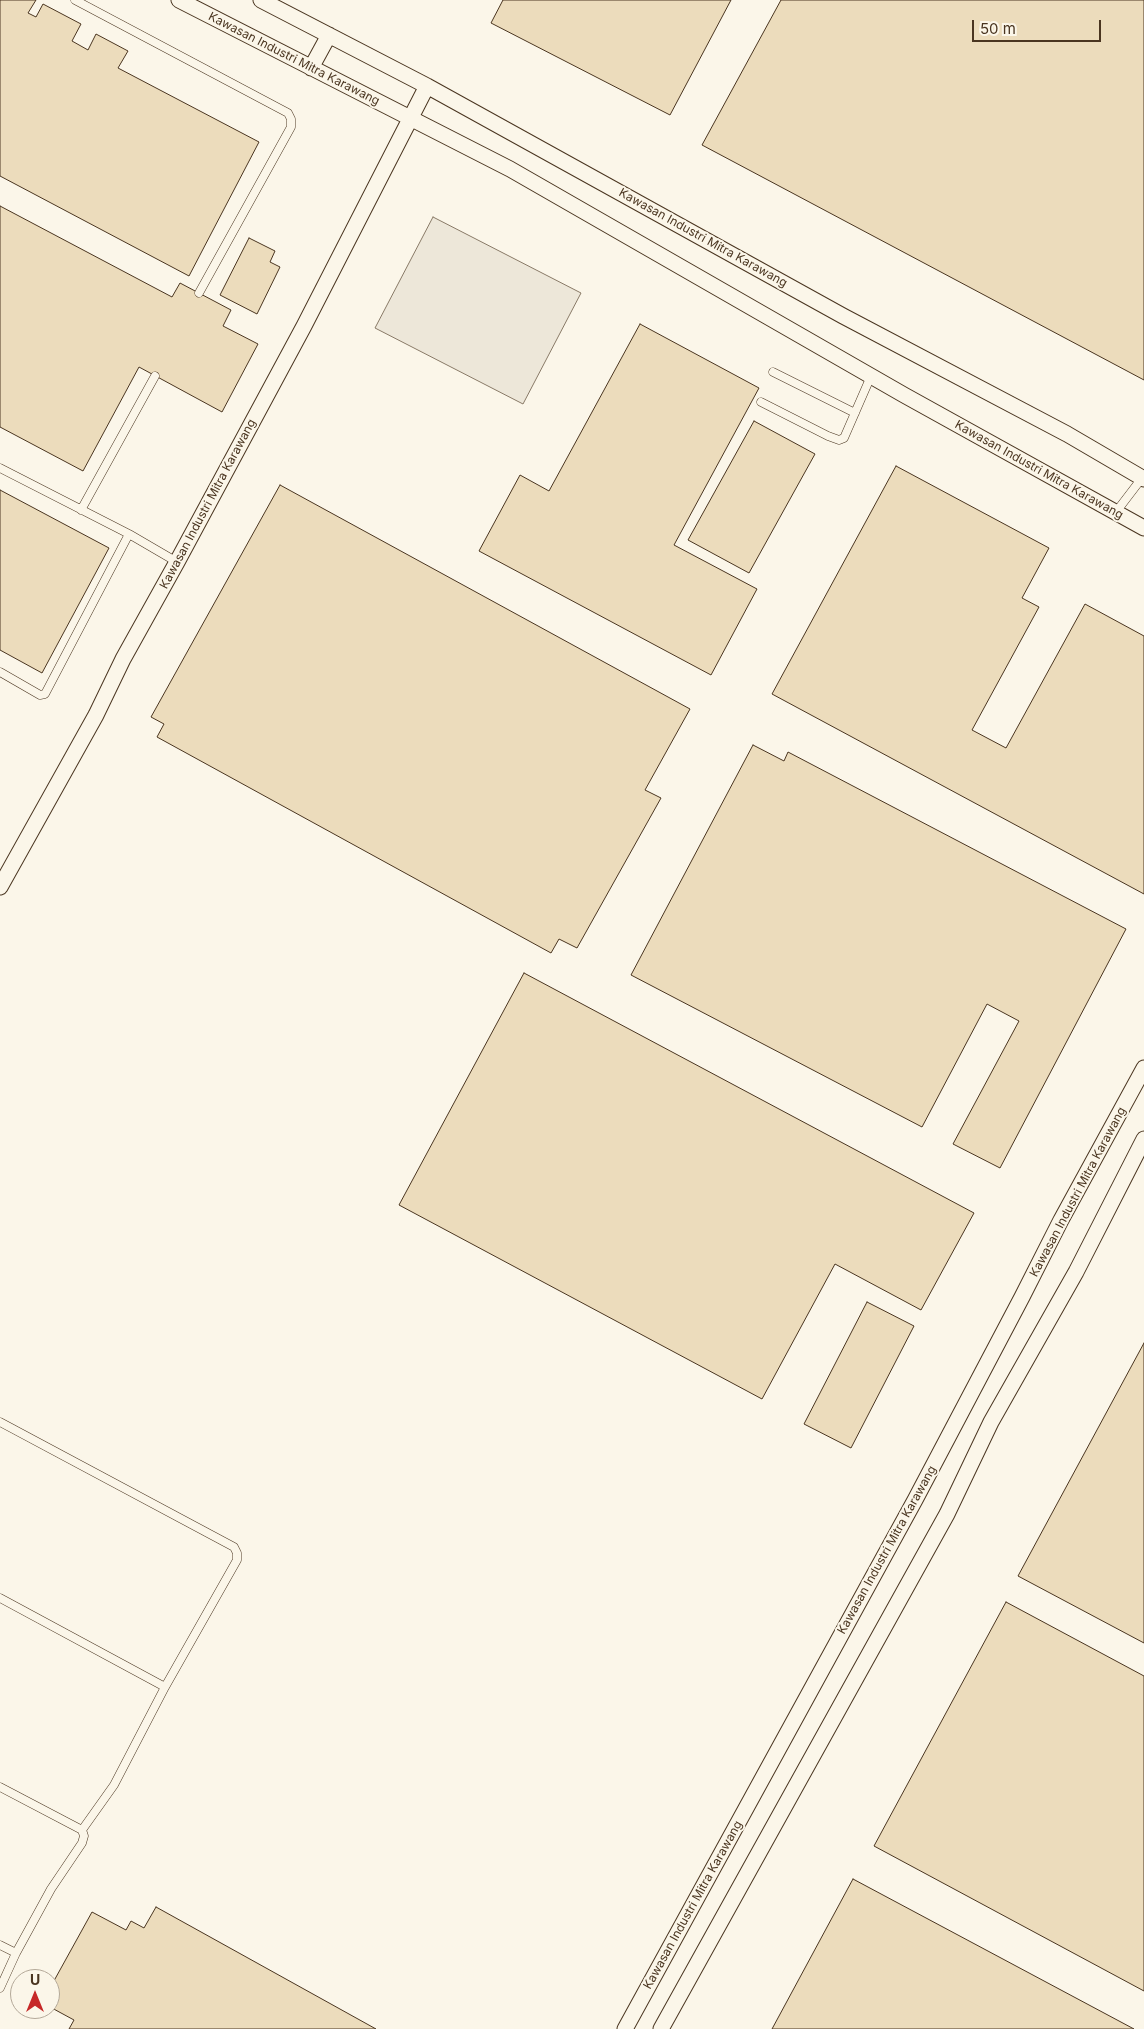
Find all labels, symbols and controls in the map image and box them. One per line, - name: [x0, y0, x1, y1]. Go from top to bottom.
- street label: Kawasan Industri Mitra Karawang: [206, 9, 382, 109]
- scale bar: [974, 10, 1103, 42]
- text: 50 m: [980, 19, 1016, 38]
- street label: Kawasan Industri Mitra Karawang: [616, 186, 790, 290]
- street label: Kawasan Industri Mitra Karawang: [157, 417, 259, 591]
- street label: Kawasan Industri Mitra Karawang: [952, 418, 1126, 522]
- street label: Kawasan Industri Mitra Karawang: [1027, 1105, 1129, 1279]
- street label: Kawasan Industri Mitra Karawang: [835, 1463, 939, 1637]
- street label: Kawasan Industri Mitra Karawang: [641, 1818, 745, 1992]
- north arrow: [10, 1969, 60, 2019]
- text: U: [30, 1971, 40, 1988]

